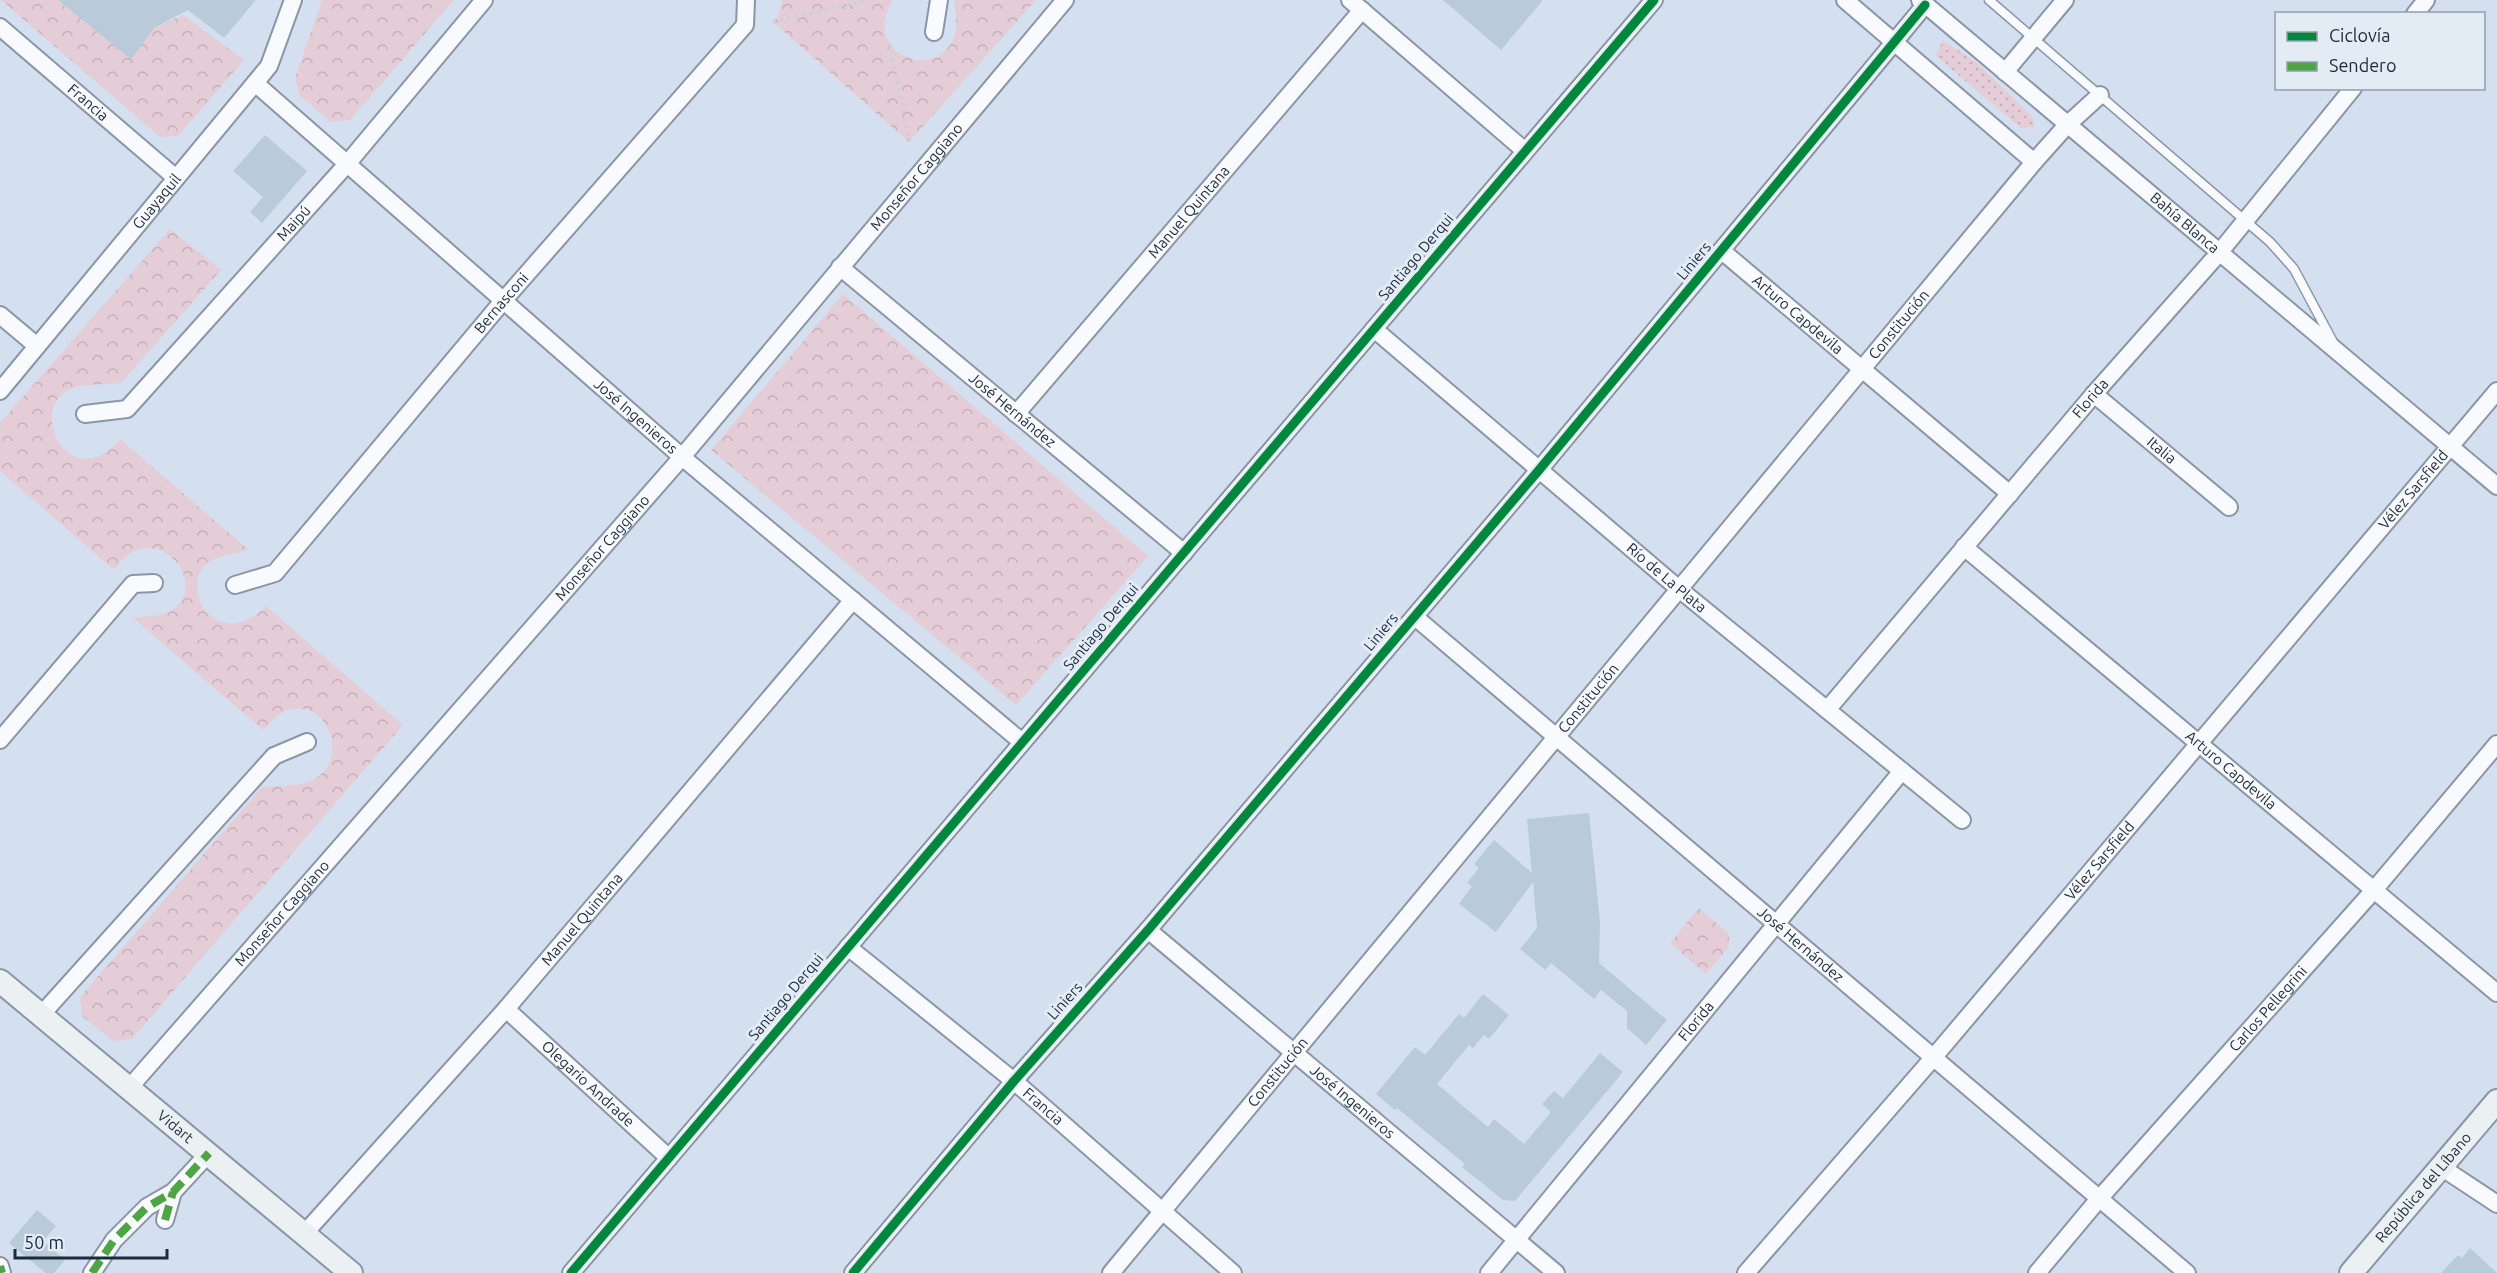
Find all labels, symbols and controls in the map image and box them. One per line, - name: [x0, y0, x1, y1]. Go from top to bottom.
- legend: [2275, 12, 2485, 90]
- text: Ciclovía: [2329, 25, 2390, 45]
- text: Sendero: [2329, 55, 2396, 75]
- street label: Francia: [65, 80, 112, 124]
- street label: Monseñor Caggiano: [867, 120, 966, 234]
- street label: Manuel Quintana: [1144, 162, 1233, 261]
- street label: Guayaquil: [129, 170, 184, 232]
- street label: Bahía Blanca: [2147, 189, 2223, 256]
- street label: Maipú: [273, 202, 314, 244]
- street label: Santiago Derqui: [1374, 210, 1457, 303]
- street label: Liniers: [1673, 238, 1714, 283]
- street label: Bernasconi: [471, 269, 532, 337]
- street label: Arturo Capdevila: [1749, 271, 1847, 357]
- street label: Constitución: [1865, 286, 1932, 362]
- street label: José Hernández: [966, 369, 1059, 451]
- street label: José Ingenieros: [591, 375, 681, 457]
- street label: Florida: [2068, 375, 2112, 421]
- street label: Italia: [2144, 433, 2180, 467]
- street label: Vélez Sarsfield: [2375, 447, 2451, 532]
- street label: Monseñor Caggiano: [551, 491, 653, 604]
- street label: Río de La Plata: [1623, 539, 1710, 616]
- street label: Santiago Derqui: [1059, 580, 1142, 673]
- street label: Liniers: [1360, 609, 1401, 654]
- street label: Constitución: [1554, 660, 1622, 736]
- street label: Arturo Capdevila: [2182, 727, 2280, 813]
- street label: Vélez Sarsfield: [2061, 818, 2137, 904]
- street label: Monseñor Caggiano: [231, 857, 333, 969]
- street label: Manuel Quintana: [538, 869, 626, 969]
- street label: José Hernández: [1754, 903, 1848, 986]
- street label: Santiago Derqui: [744, 950, 827, 1043]
- street label: Carlos Pellegrini: [2225, 962, 2310, 1055]
- street label: Liniers: [1044, 979, 1086, 1023]
- street label: Florida: [1674, 998, 1717, 1044]
- street label: Constitución: [1244, 1034, 1311, 1110]
- street label: Olegario Andrade: [538, 1037, 638, 1130]
- street label: José Ingenieros: [1307, 1061, 1398, 1142]
- street label: Francia: [1020, 1084, 1067, 1128]
- street label: Vidart: [154, 1107, 197, 1146]
- street label: República del Líbano: [2372, 1129, 2475, 1246]
- scale bar: [15, 1222, 166, 1260]
- text: 50 m: [24, 1232, 64, 1252]

